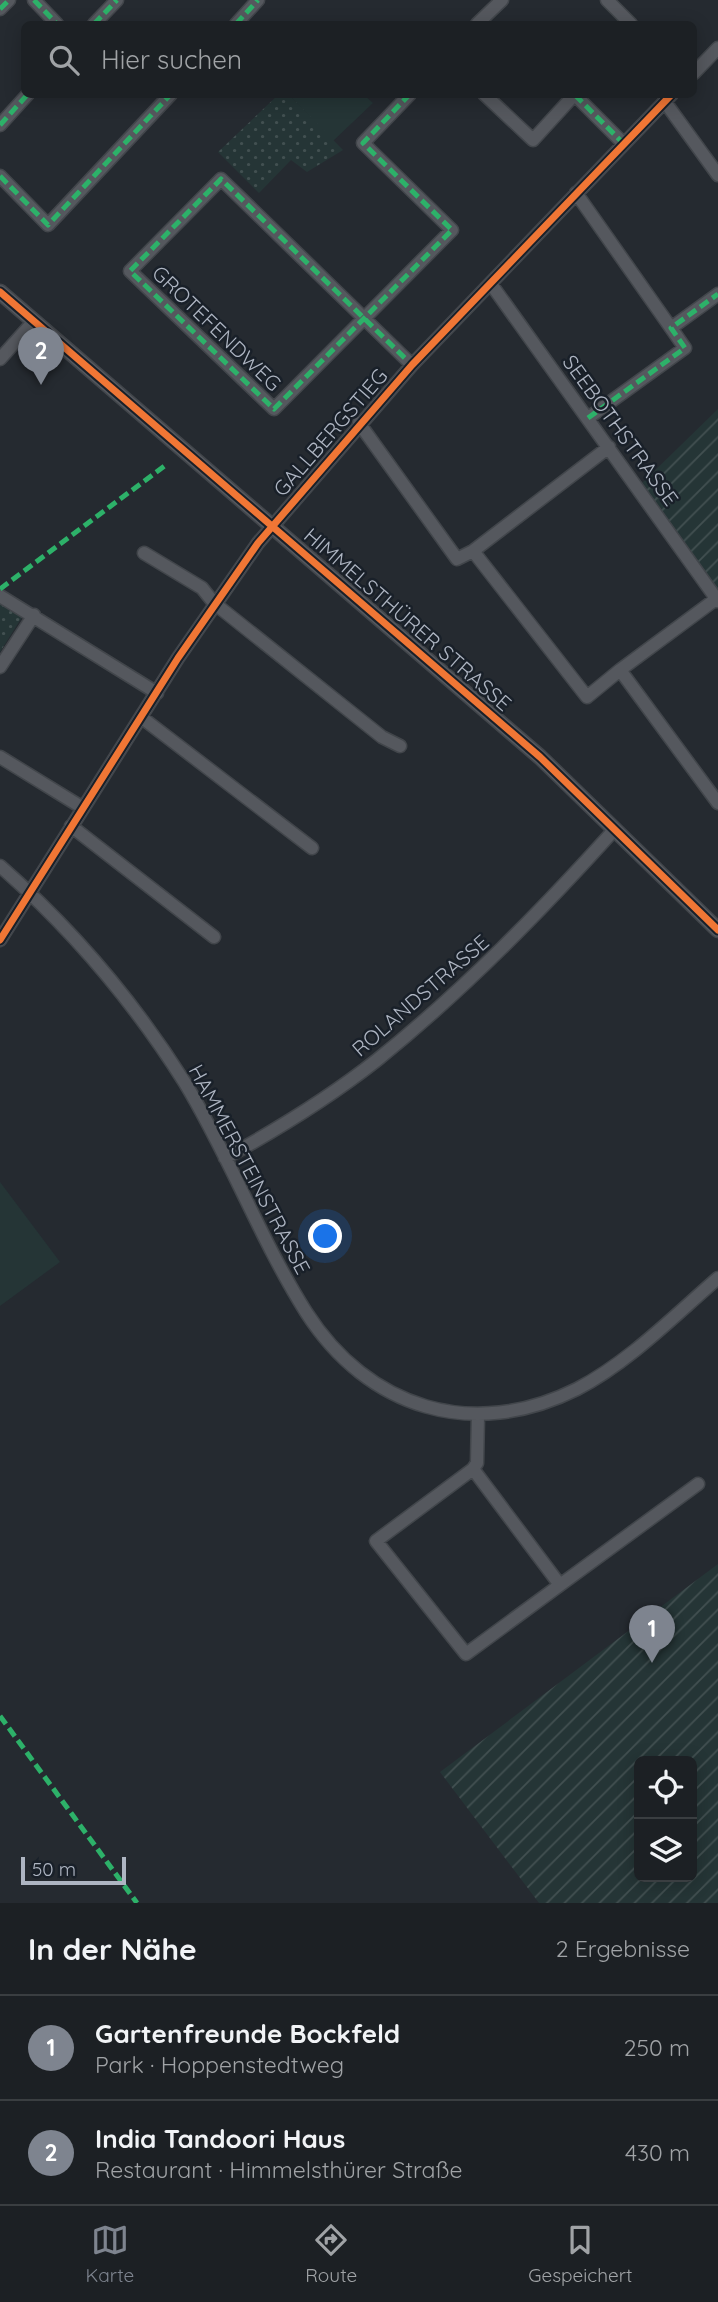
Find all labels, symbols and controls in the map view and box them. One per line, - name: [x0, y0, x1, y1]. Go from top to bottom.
- search box: [21, 21, 697, 98]
- icon: search: [45, 41, 83, 79]
- text: Hier suchen: [101, 43, 242, 76]
- street label: GROTEFENDWEG: [147, 260, 287, 396]
- pin: 2: [18, 327, 64, 385]
- street label: SEEBOTHSTRASSE: [557, 349, 685, 511]
- street label: GALLBERGSTIEG: [267, 363, 393, 501]
- street label: HIMMELSTHÜRER STRASSE: [299, 522, 517, 716]
- street label: ROLANDSTRASSE: [346, 929, 494, 1061]
- street label: HAMMERSTEINSTRASSE: [184, 1060, 316, 1278]
- your location: [308, 1219, 342, 1253]
- pin: 1: [629, 1605, 675, 1663]
- map controls: [634, 1756, 697, 1882]
- button: locate: [634, 1756, 697, 1819]
- button: layers: [634, 1819, 697, 1882]
- scale bar: [21, 1854, 126, 1886]
- text: 50 m: [32, 1857, 76, 1881]
- text: In der Nähe: [28, 1930, 197, 1968]
- text: 2 Ergebnisse: [556, 1934, 690, 1963]
- text: Gartenfreunde Bockfeld: [95, 2017, 400, 2050]
- text: 1: [47, 2033, 55, 2062]
- text: 250 m: [624, 2033, 690, 2062]
- text: Park · Hoppenstedtweg: [95, 2050, 344, 2079]
- text: India Tandoori Haus: [95, 2122, 345, 2155]
- text: 2: [44, 2138, 58, 2167]
- text: 430 m: [625, 2138, 690, 2167]
- text: Restaurant · Himmelsthürer Straße: [95, 2155, 462, 2184]
- tab: Karte: [85, 2221, 134, 2287]
- tab: Route: [305, 2221, 357, 2287]
- tab: Gespeichert: [528, 2221, 632, 2287]

